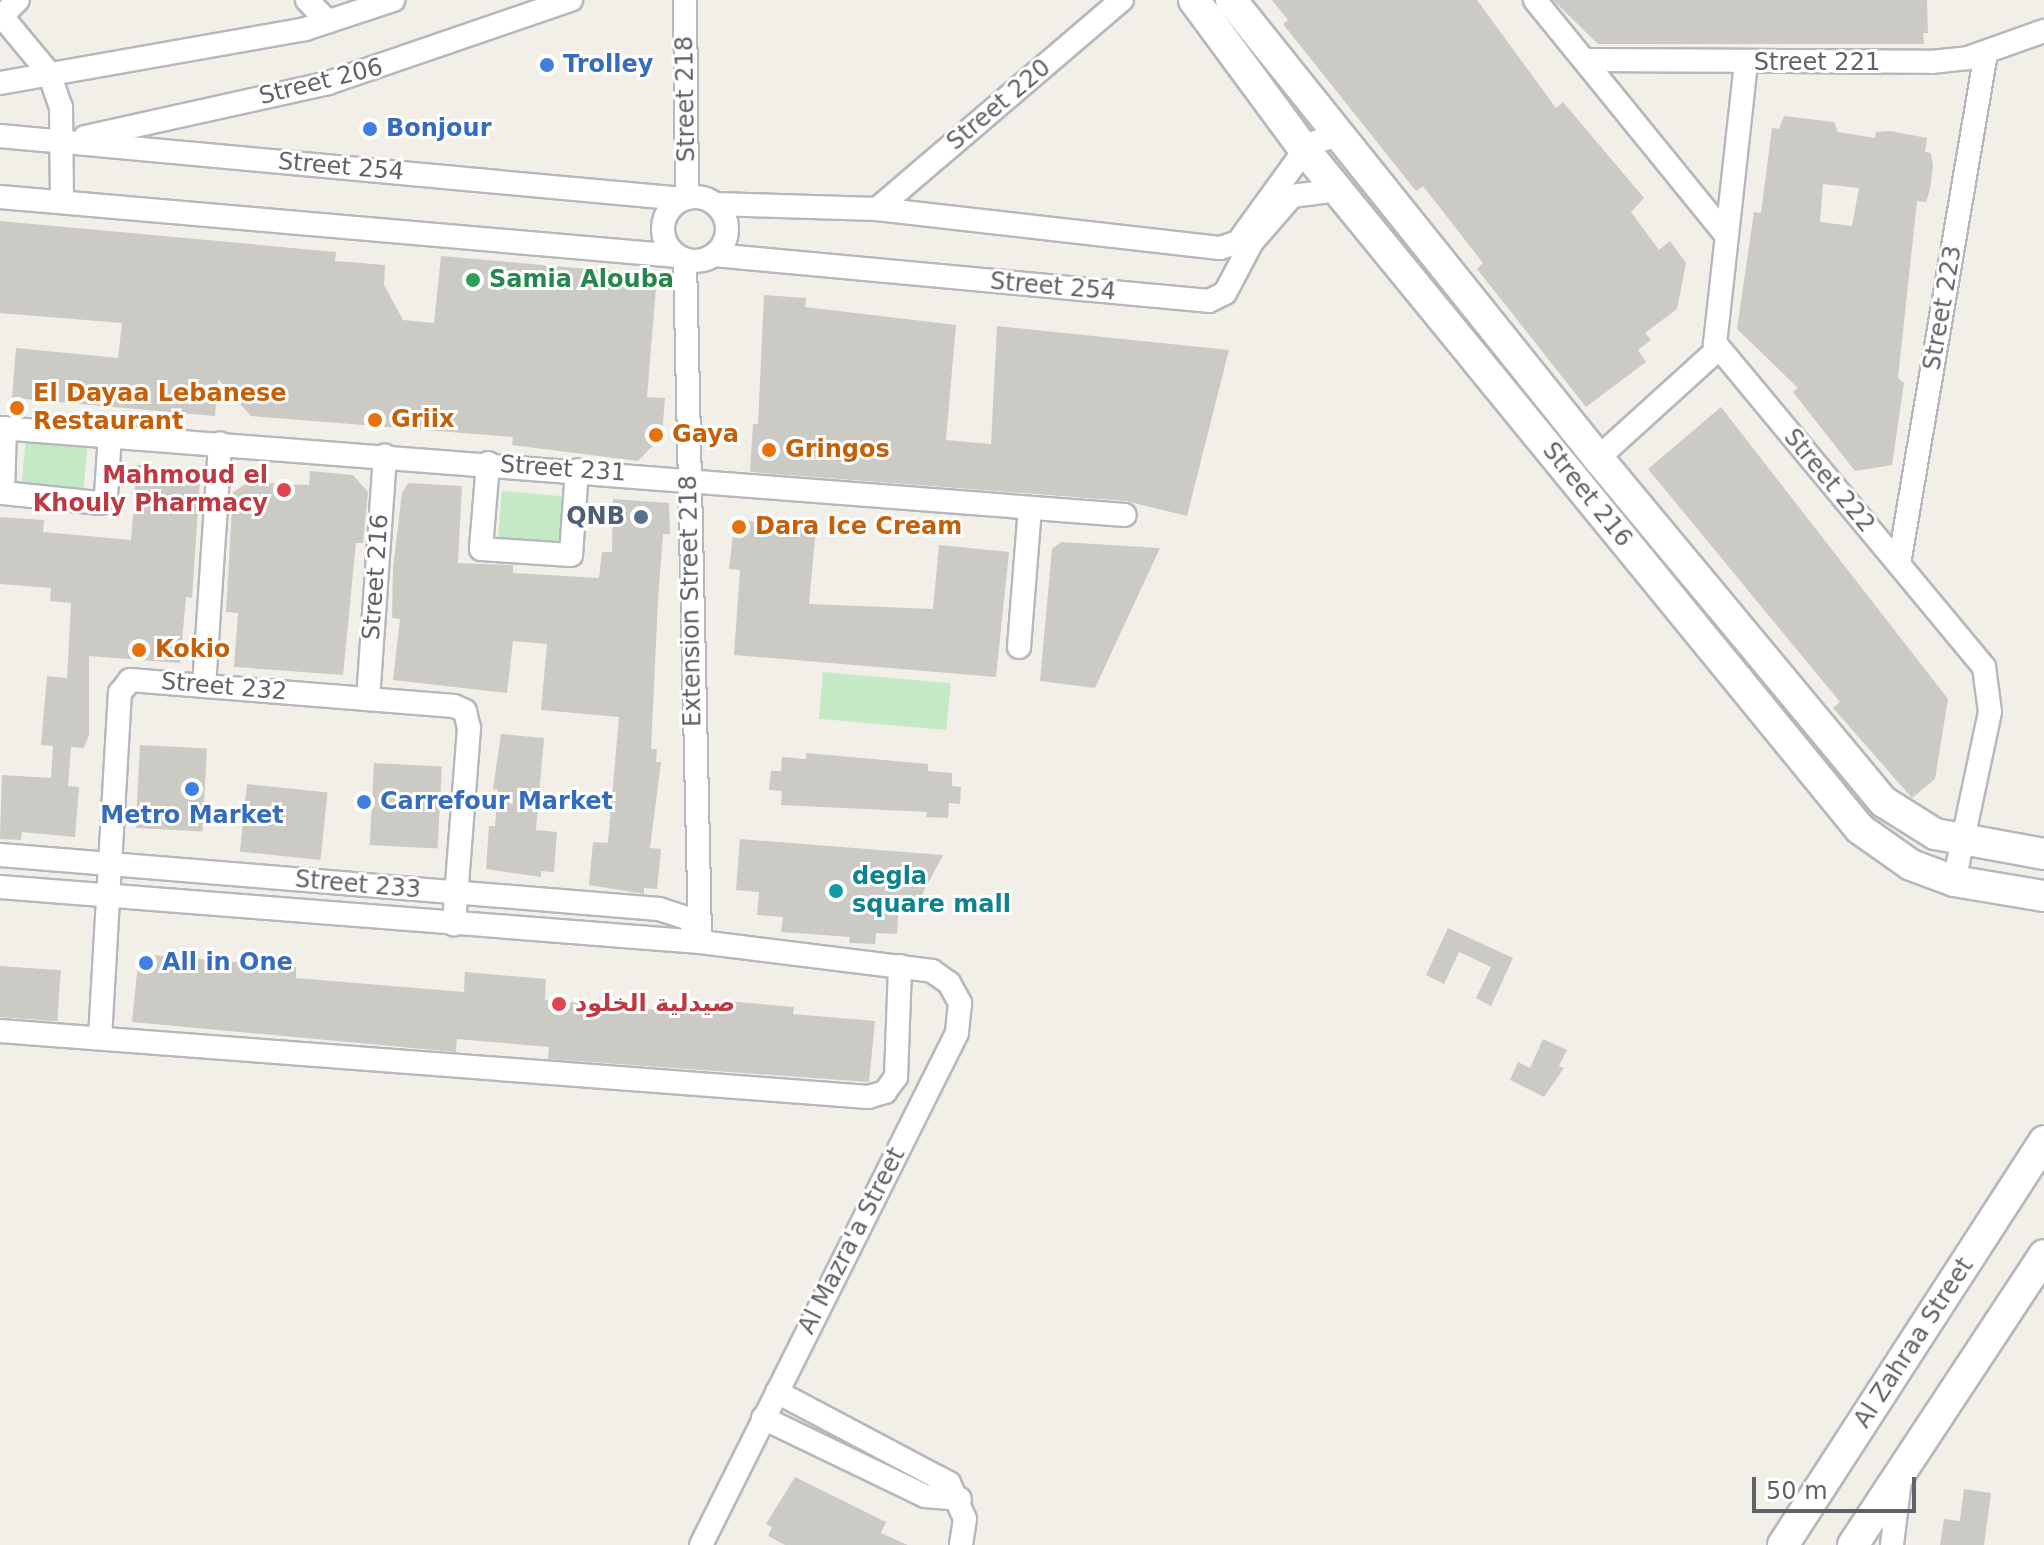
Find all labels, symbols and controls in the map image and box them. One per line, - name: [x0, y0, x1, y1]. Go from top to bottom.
- street label: Street 218: [670, 36, 702, 162]
- street label: Street 221: [1754, 49, 1880, 77]
- place label: Trolley: [563, 51, 653, 79]
- street label: Street 206: [256, 53, 386, 111]
- street label: Street 220: [941, 53, 1057, 157]
- marker: Trolley: [538, 56, 556, 74]
- place label: Bonjour: [386, 115, 492, 143]
- marker: Bonjour: [361, 120, 379, 138]
- street label: Street 254: [277, 147, 405, 187]
- street label: Street 223: [1918, 243, 1968, 373]
- place label: Samia Alouba: [489, 266, 674, 294]
- street label: Street 254: [989, 267, 1117, 307]
- marker: Samia Alouba: [464, 271, 482, 289]
- place label: El Dayaa Lebanese Restaurant: [33, 380, 287, 436]
- marker: El Dayaa Lebanese Restaurant: [8, 399, 26, 417]
- place label: Griix: [391, 406, 454, 434]
- marker: Griix: [366, 411, 384, 429]
- place label: Gaya: [672, 421, 739, 449]
- street label: Street 222: [1777, 423, 1881, 539]
- marker: Gaya: [647, 426, 665, 444]
- place label: Gringos: [785, 436, 890, 464]
- street label: Street 216: [1536, 437, 1638, 553]
- marker: Gringos: [760, 441, 778, 459]
- street label: Street 231: [499, 450, 627, 488]
- place label: Mahmoud el Khouly Pharmacy: [33, 462, 268, 518]
- street label: Extension Street 218: [674, 475, 708, 727]
- marker: Mahmoud el Khouly Pharmacy: [275, 481, 293, 499]
- place label: QNB: [566, 503, 625, 531]
- marker: QNB: [632, 508, 650, 526]
- street label: Street 216: [357, 513, 395, 641]
- place label: Dara Ice Cream: [755, 513, 962, 541]
- marker: Dara Ice Cream: [730, 518, 748, 536]
- place label: Kokio: [155, 636, 230, 664]
- marker: Kokio: [130, 641, 148, 659]
- street label: Street 232: [160, 667, 288, 707]
- marker: Metro Market: [183, 780, 201, 798]
- place label: Carrefour Market: [380, 788, 613, 816]
- marker: Carrefour Market: [355, 793, 373, 811]
- place label: Metro Market: [100, 802, 284, 830]
- place label: degla square mall: [852, 863, 1011, 919]
- street label: Street 233: [294, 865, 422, 905]
- marker: degla square mall: [827, 882, 845, 900]
- place label: All in One: [162, 949, 293, 977]
- marker: All in One: [137, 954, 155, 972]
- place label: صيدلية الخلود: [575, 990, 735, 1018]
- marker: صيدلية الخلود: [550, 995, 568, 1013]
- street label: Al Mazra'a Street: [793, 1143, 911, 1339]
- street label: Al Zahraa Street: [1848, 1253, 1980, 1433]
- scale bar: [1756, 1461, 1920, 1511]
- text: 50 m: [1766, 1477, 1828, 1505]

